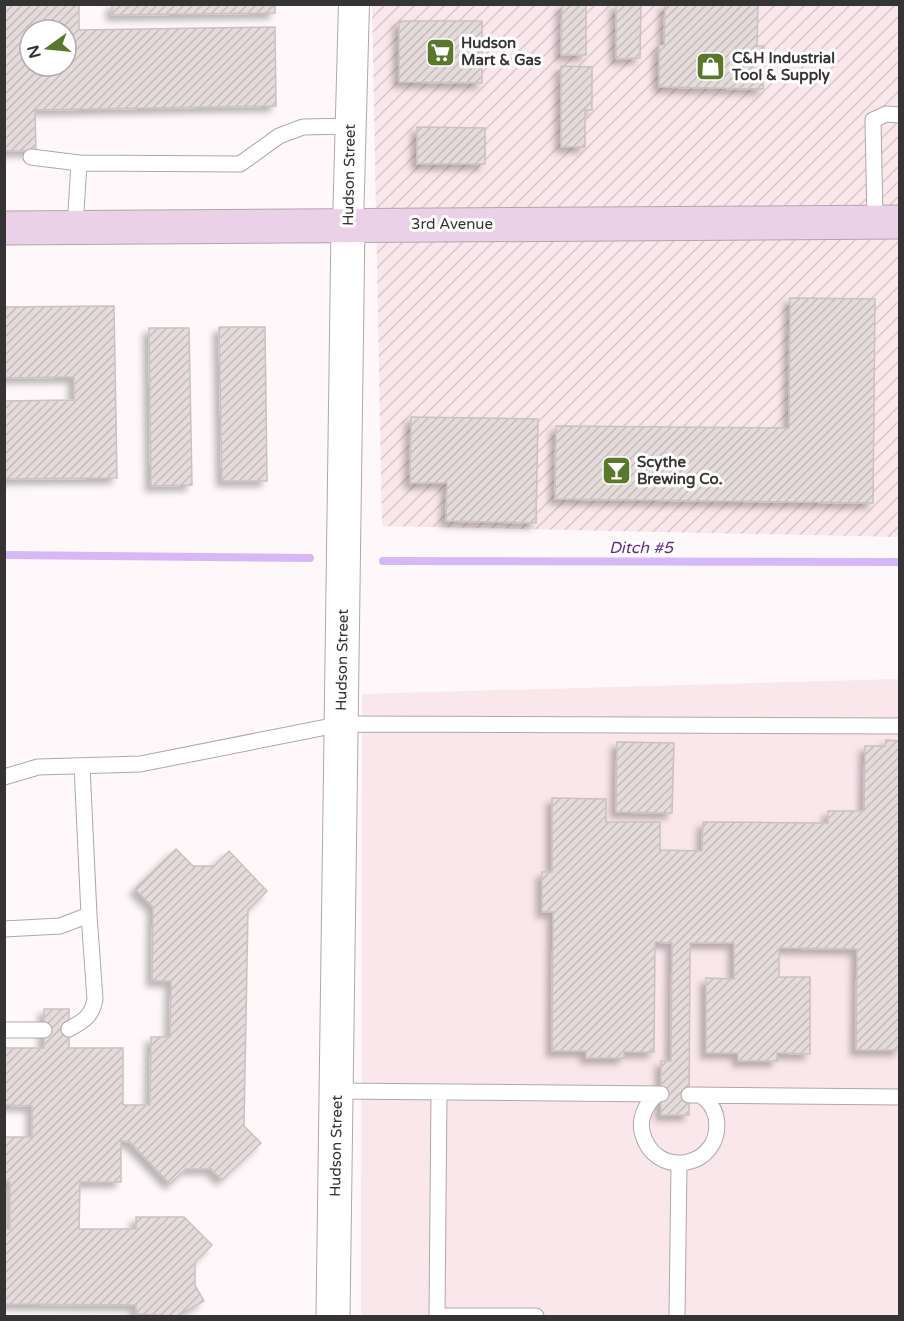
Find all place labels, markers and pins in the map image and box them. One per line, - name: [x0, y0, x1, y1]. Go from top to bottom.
- place label: Hudson Mart & Gas: [461, 34, 541, 69]
- supermarket icon: Hudson Mart & Gas: [424, 36, 456, 68]
- place label: C&H Industrial Tool & Supply: [731, 49, 835, 85]
- shop icon: C&H Industrial Tool & Supply: [695, 51, 727, 83]
- place label: Scythe Brewing Co.: [637, 453, 722, 489]
- bar icon: Scythe Brewing Co.: [600, 455, 632, 487]

